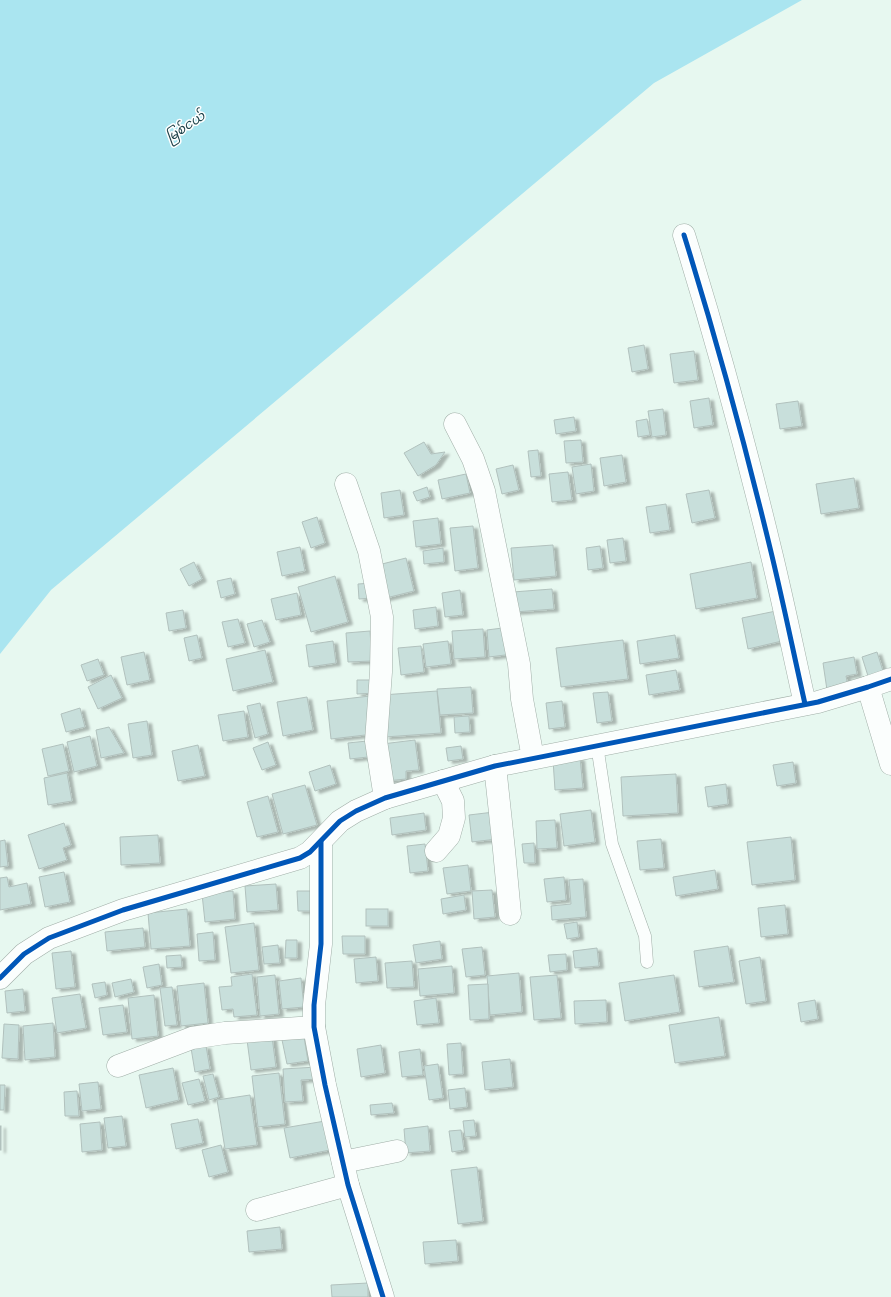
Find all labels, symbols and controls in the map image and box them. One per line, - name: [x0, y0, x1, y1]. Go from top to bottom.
- water label: မြစ်ငယ်: [162, 105, 211, 148]

